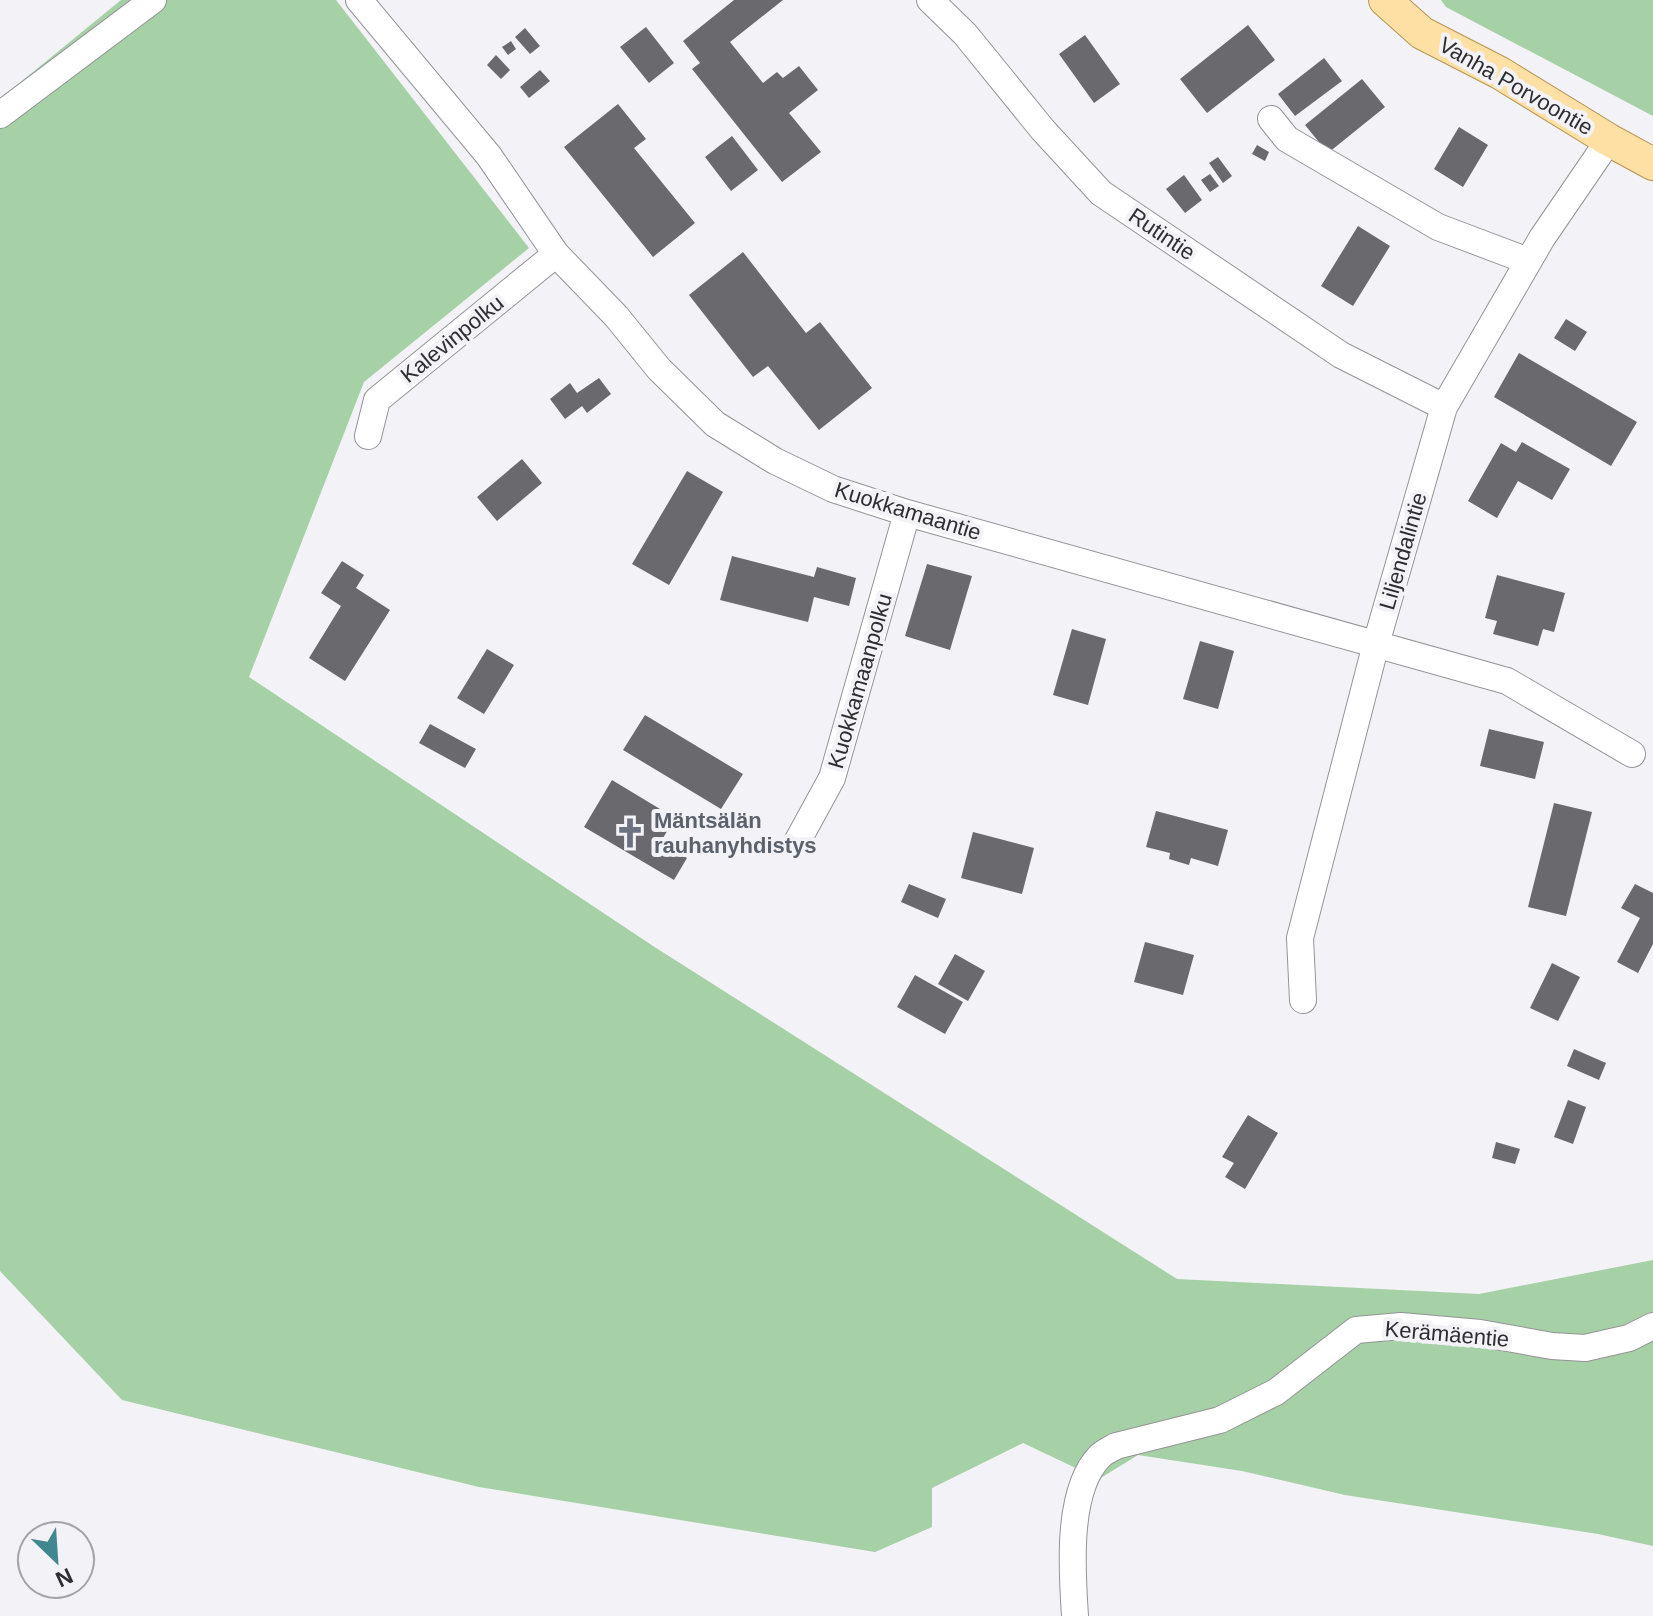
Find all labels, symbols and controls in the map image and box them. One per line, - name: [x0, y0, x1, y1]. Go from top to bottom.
- street label: Vanha Porvoontie: [1435, 32, 1597, 140]
- street label: Rutintie: [1124, 203, 1200, 265]
- street label: Kalevinpolku: [396, 290, 508, 388]
- street label: Kuokkamaantie: [832, 477, 984, 545]
- street label: Liljendalintie: [1374, 489, 1432, 613]
- street label: Kuokkamaanpolku: [823, 591, 897, 771]
- place label: Mäntsälän rauhanyhdistys: [654, 808, 817, 858]
- church icon: Mäntsälän rauhanyhdistys: [613, 816, 647, 850]
- street label: Kerämäentie: [1384, 1316, 1510, 1352]
- north arrow: [16, 1520, 96, 1600]
- text: N: [52, 1563, 77, 1592]

